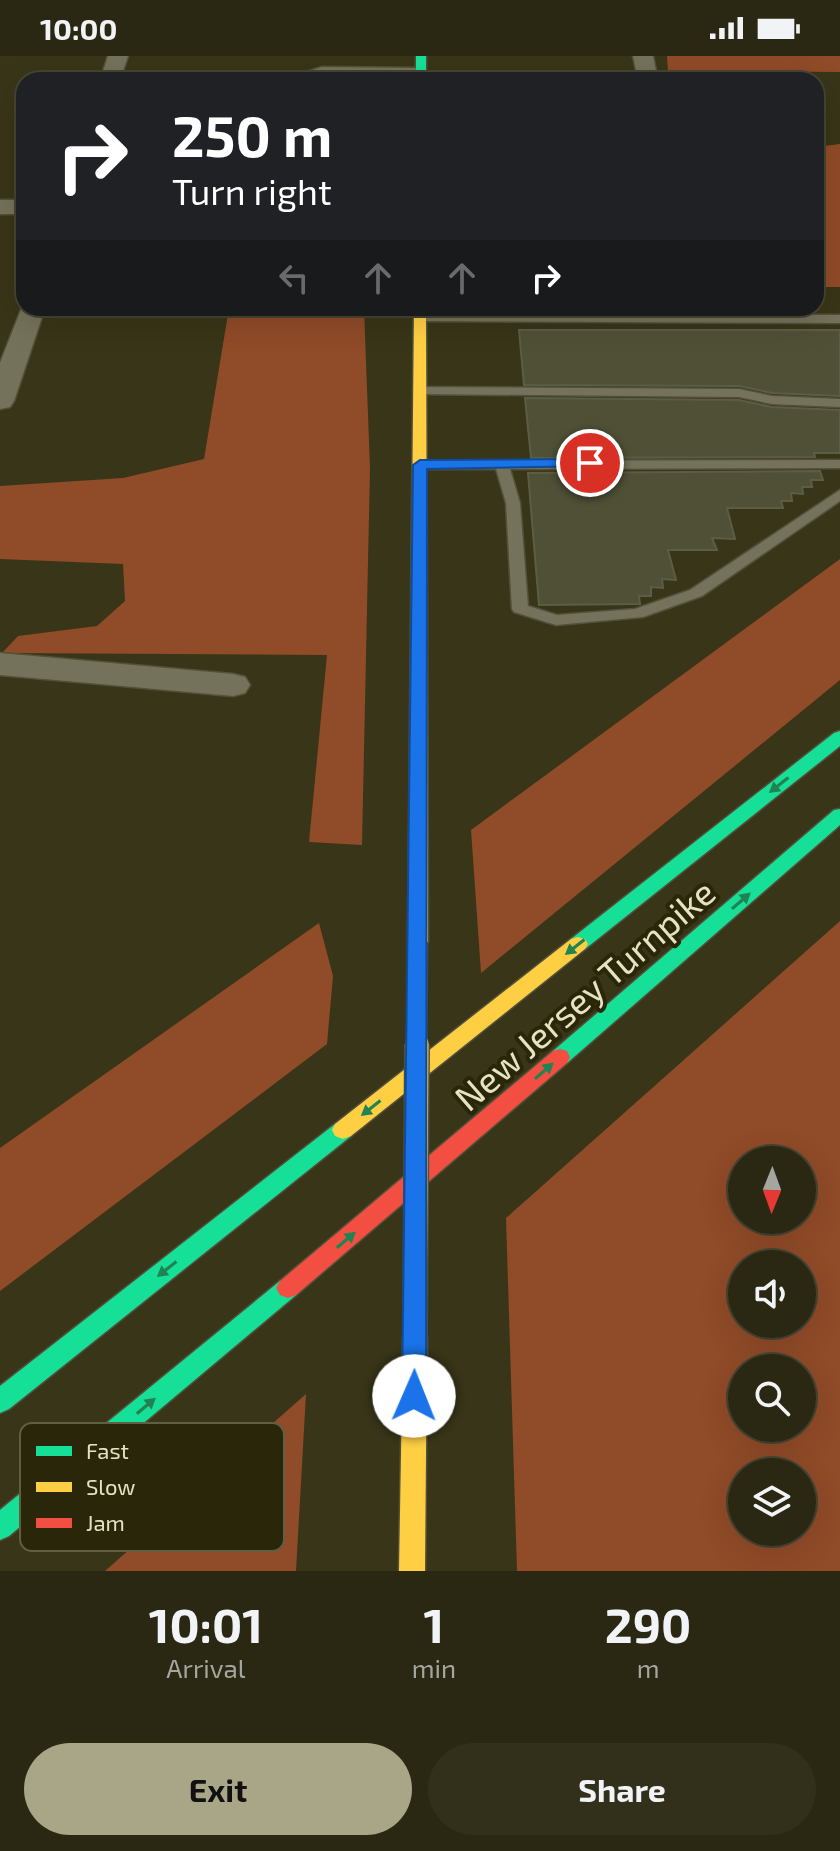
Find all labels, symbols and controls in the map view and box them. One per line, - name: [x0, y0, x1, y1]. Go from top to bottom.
- text: 10:00: [40, 10, 117, 46]
- text: 250 m: [172, 101, 332, 168]
- icon: right: [40, 104, 144, 208]
- text: Turn right: [172, 169, 332, 212]
- icon: left: [272, 256, 316, 300]
- icon: ahead: [356, 256, 400, 300]
- icon: ahead: [440, 256, 484, 300]
- icon: right: [524, 256, 568, 300]
- pin: [556, 429, 624, 497]
- icon: arrive: [568, 441, 612, 485]
- one-way arrow: [769, 777, 789, 793]
- street label: New Jersey Turnpike: [445, 869, 723, 1119]
- one-way arrow: [731, 892, 750, 910]
- one-way arrow: [565, 938, 585, 954]
- one-way arrow: [534, 1063, 554, 1080]
- one-way arrow: [361, 1099, 381, 1115]
- north arrow: [728, 1146, 816, 1234]
- map controls: [728, 1146, 816, 1546]
- one-way arrow: [336, 1232, 356, 1249]
- button: sound: [728, 1250, 816, 1338]
- one-way arrow: [157, 1260, 177, 1277]
- position arrow: [372, 1354, 456, 1438]
- button: search: [728, 1354, 816, 1442]
- one-way arrow: [136, 1397, 157, 1414]
- legend: [20, 1423, 284, 1551]
- text: Fast: [86, 1437, 129, 1463]
- button: layers: [728, 1458, 816, 1546]
- text: Slow: [86, 1473, 135, 1499]
- text: Jam: [86, 1509, 125, 1535]
- text: 10:01: [149, 1595, 263, 1653]
- text: 1: [424, 1595, 444, 1653]
- text: 290: [605, 1595, 691, 1653]
- text: Arrival: [166, 1652, 245, 1683]
- text: min: [412, 1652, 456, 1683]
- text: m: [637, 1652, 659, 1683]
- button: Exit: [24, 1743, 412, 1835]
- button: Share: [428, 1743, 816, 1835]

